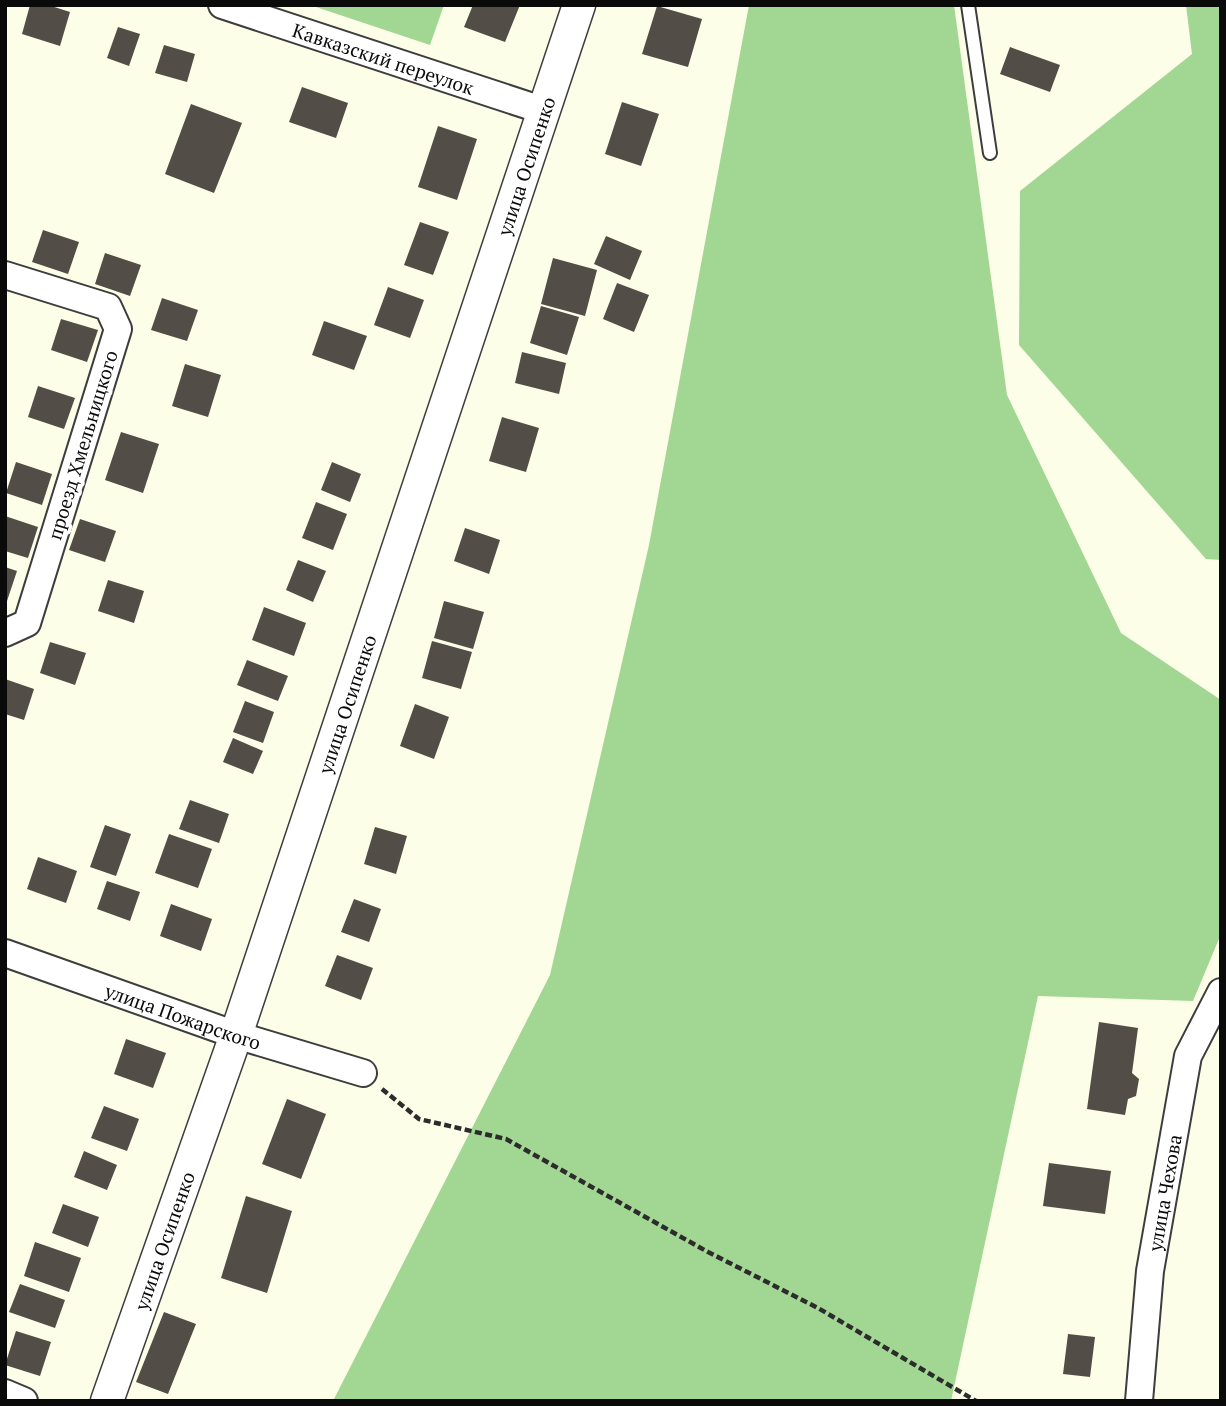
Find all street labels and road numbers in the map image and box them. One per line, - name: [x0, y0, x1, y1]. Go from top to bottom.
- street label: Кавказский переулок: [290, 17, 478, 100]
- street label: улица Осипенко: [490, 93, 560, 240]
- street label: проезд Хмельницкого: [41, 347, 123, 543]
- street label: улица Осипенко: [311, 631, 381, 778]
- street label: улица Пожарского: [101, 977, 264, 1054]
- street label: улица Чехова: [1141, 1132, 1187, 1254]
- street label: улица Осипенко: [127, 1168, 199, 1314]

